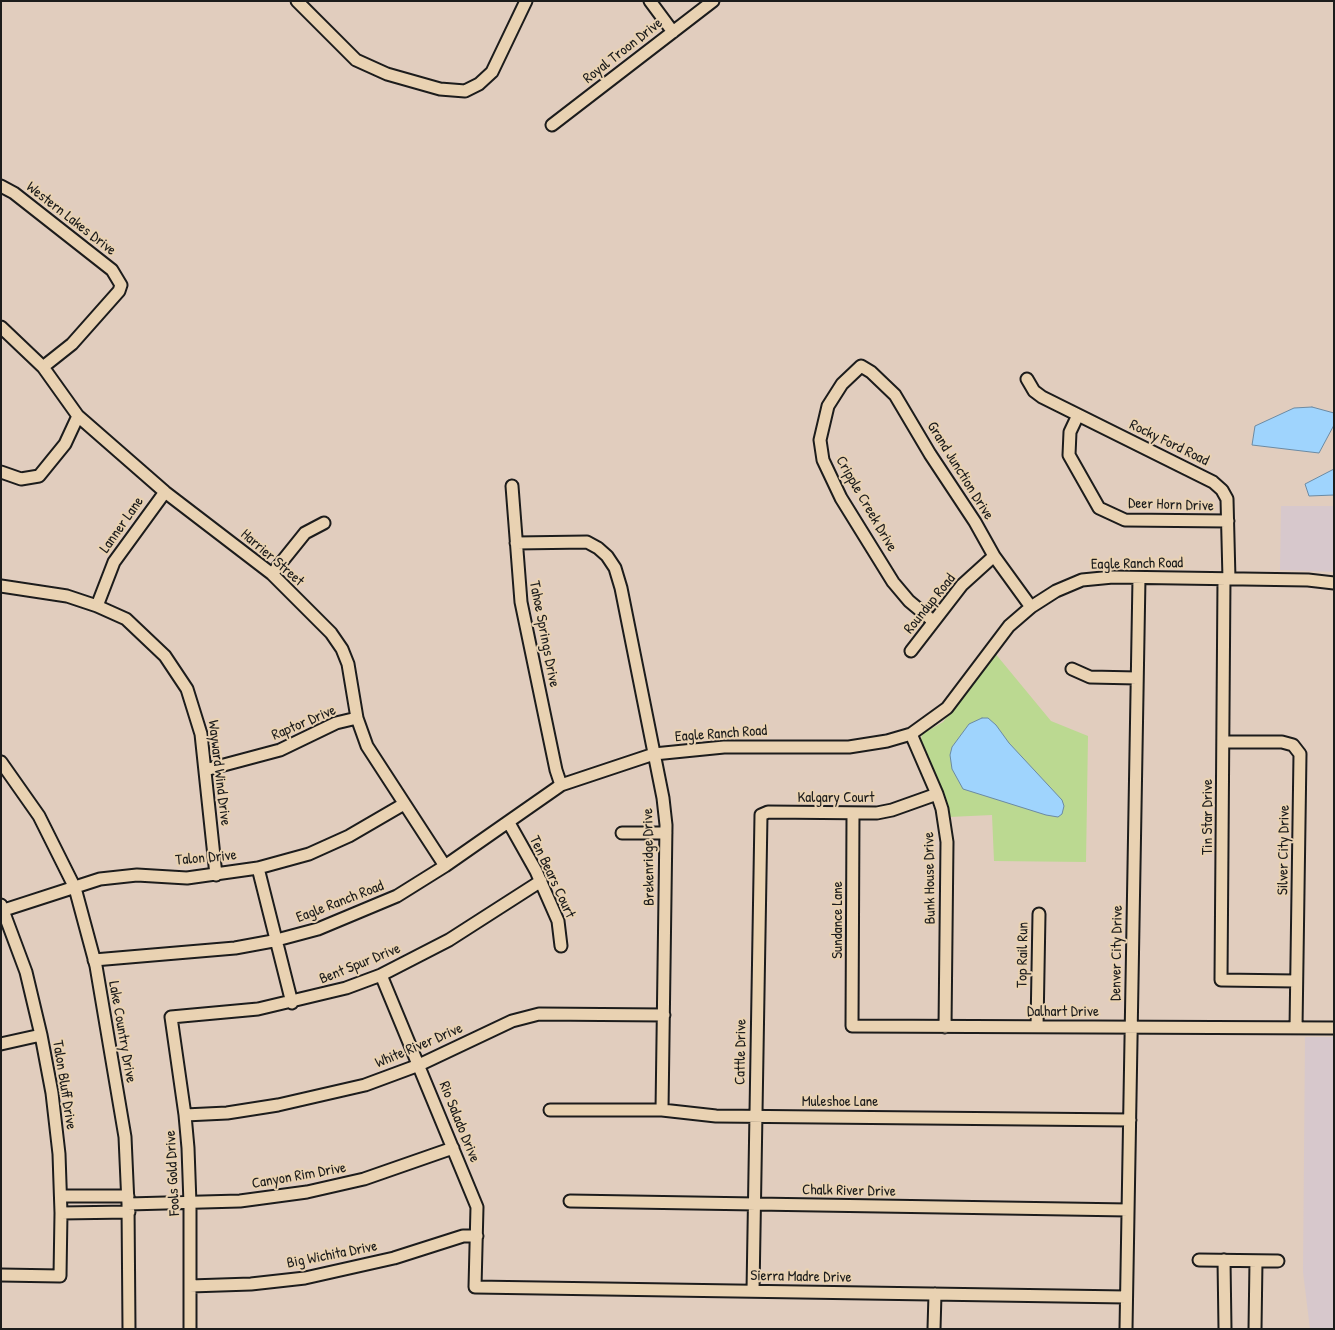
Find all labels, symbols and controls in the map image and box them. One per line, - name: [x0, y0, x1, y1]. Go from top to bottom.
- street label: Royal Troon Drive: [580, 14, 666, 88]
- street label: Western Lakes Drive: [22, 178, 120, 260]
- street label: Rocky Ford Road: [1126, 416, 1212, 470]
- street label: Grand Junction Drive: [923, 419, 997, 523]
- street label: Cripple Creek Drive: [831, 453, 901, 555]
- street label: Lanner Lane: [96, 493, 148, 557]
- street label: Deer Horn Drive: [1128, 495, 1214, 515]
- street label: Harrier Street: [237, 526, 307, 590]
- street label: Eagle Ranch Road: [1091, 554, 1183, 574]
- street label: Roundup Road: [900, 570, 960, 638]
- street label: Tahoe Springs Drive: [525, 579, 563, 689]
- street label: Raptor Drive: [269, 701, 339, 745]
- street label: Wayward Wind Drive: [204, 719, 234, 827]
- street label: Eagle Ranch Road: [674, 722, 768, 746]
- street label: Tin Star Drive: [1199, 779, 1217, 855]
- street label: Kalgary Court: [797, 789, 875, 807]
- street label: Silver City Drive: [1274, 805, 1294, 895]
- street label: Brekenridge Drive: [639, 808, 659, 906]
- street label: Bunk House Drive: [920, 832, 940, 924]
- street label: Ten Bears Court: [525, 833, 579, 921]
- street label: Talon Drive: [175, 846, 237, 870]
- street label: Eagle Ranch Road: [294, 877, 386, 927]
- street label: Sundance Lane: [829, 881, 847, 959]
- street label: Denver City Drive: [1107, 905, 1127, 1001]
- street label: Top Rail Run: [1013, 922, 1033, 988]
- street label: Bent Spur Drive: [317, 940, 403, 988]
- street label: Lake Country Drive: [104, 980, 140, 1084]
- street label: Dalhart Drive: [1027, 1003, 1099, 1021]
- street label: Cattle Drive: [731, 1019, 751, 1085]
- street label: White River Drive: [373, 1020, 465, 1072]
- street label: Talon Bluff Drive: [48, 1039, 80, 1131]
- street label: Rio Salado Drive: [435, 1079, 483, 1165]
- street label: Muleshoe Lane: [802, 1093, 878, 1111]
- street label: Fools Gold Drive: [162, 1130, 184, 1216]
- street label: Canyon Rim Drive: [250, 1159, 348, 1193]
- street label: Chalk River Drive: [802, 1181, 896, 1201]
- street label: Big Wichita Drive: [285, 1237, 379, 1273]
- street label: Sierra Madre Drive: [750, 1267, 852, 1287]

